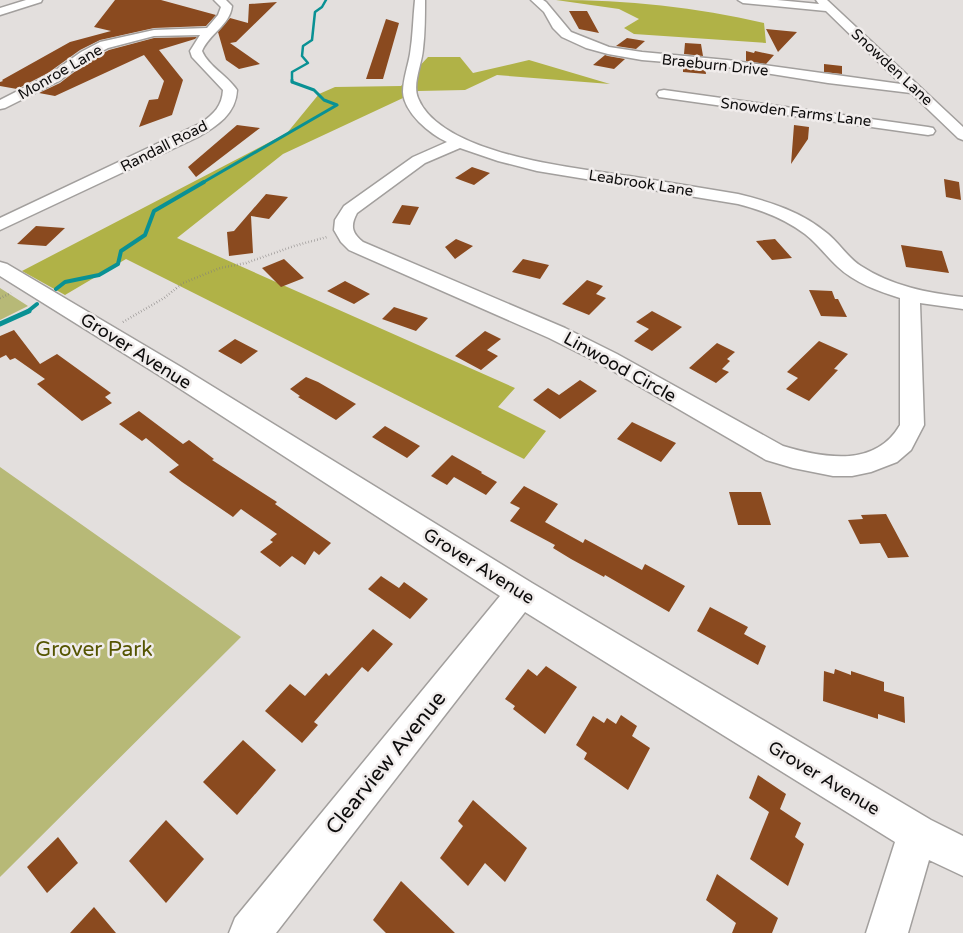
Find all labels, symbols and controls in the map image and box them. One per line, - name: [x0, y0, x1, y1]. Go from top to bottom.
- street label: Snowden Lane: [848, 25, 936, 109]
- street label: Monroe Lane: [15, 41, 105, 103]
- street label: Braeburn Drive: [661, 50, 769, 80]
- street label: Snowden Farms Lane: [720, 94, 872, 130]
- street label: Randall Road: [117, 116, 211, 176]
- street label: Leabrook Lane: [587, 166, 695, 200]
- street label: Grover Avenue: [76, 308, 196, 394]
- street label: Linwood Circle: [560, 327, 680, 407]
- street label: Grover Avenue: [419, 523, 539, 609]
- park label: Grover Park: [35, 637, 153, 662]
- street label: Clearview Avenue: [321, 686, 451, 840]
- street label: Grover Avenue: [764, 736, 884, 820]

